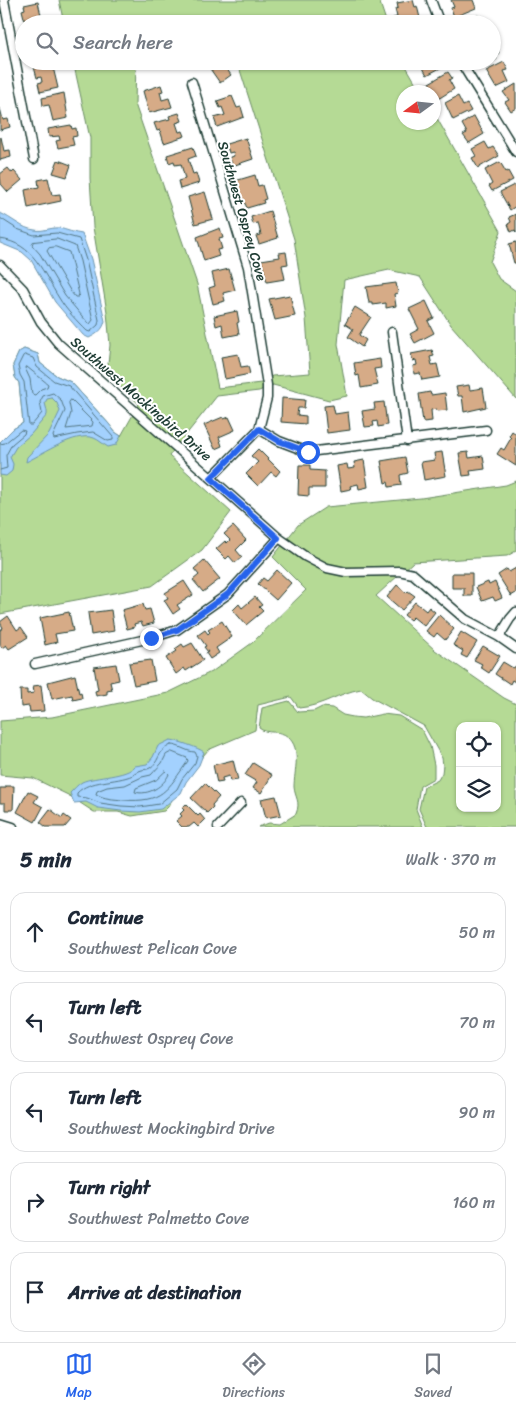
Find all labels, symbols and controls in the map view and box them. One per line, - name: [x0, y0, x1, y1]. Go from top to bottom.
- search box: [15, 15, 501, 70]
- text: Search here: [73, 26, 173, 59]
- icon: search: [33, 29, 61, 57]
- north arrow: [396, 85, 441, 130]
- street label: Southwest Osprey Cove: [210, 138, 274, 284]
- street label: Southwest Mockingbird Drive: [65, 330, 217, 468]
- route start: [297, 441, 320, 464]
- route end: [140, 627, 163, 650]
- map controls: [456, 722, 501, 812]
- button: locate: [456, 722, 501, 767]
- button: layers: [456, 767, 501, 812]
- text: 5 min: [20, 841, 72, 879]
- text: Walk · 370 m: [405, 845, 496, 874]
- text: Continue: [68, 901, 144, 934]
- icon: ahead: [21, 918, 49, 946]
- text: 50 m: [459, 918, 495, 947]
- text: Southwest Pelican Cove: [68, 934, 237, 963]
- text: Turn left: [68, 991, 141, 1024]
- icon: left: [21, 1008, 49, 1036]
- text: 70 m: [459, 1008, 495, 1037]
- text: Southwest Osprey Cove: [68, 1024, 233, 1053]
- text: Turn left: [68, 1081, 141, 1114]
- icon: left: [21, 1098, 49, 1126]
- text: 90 m: [459, 1098, 495, 1127]
- text: Southwest Mockingbird Drive: [68, 1114, 275, 1143]
- text: Turn right: [68, 1171, 150, 1204]
- icon: right: [21, 1188, 49, 1216]
- text: 160 m: [452, 1188, 495, 1217]
- text: Southwest Palmetto Cove: [68, 1204, 249, 1233]
- text: Arrive at destination: [68, 1276, 241, 1309]
- icon: arrive: [21, 1278, 49, 1306]
- tab: Map: [65, 1350, 93, 1405]
- tab: Directions: [222, 1350, 285, 1405]
- tab: Saved: [414, 1350, 451, 1405]

